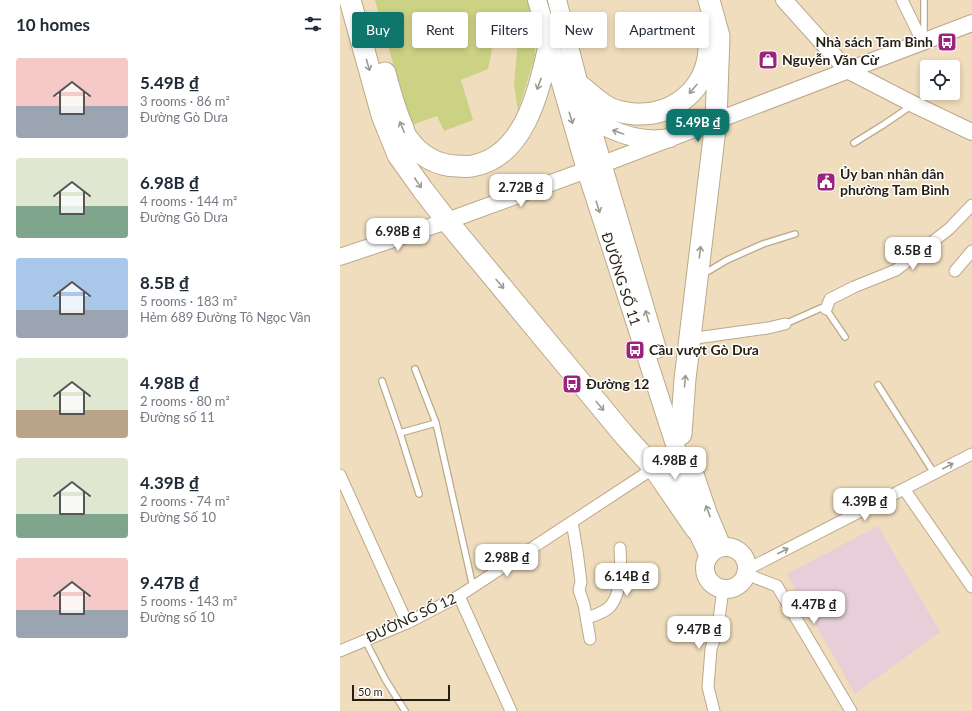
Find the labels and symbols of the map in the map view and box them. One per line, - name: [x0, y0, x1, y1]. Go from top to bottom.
- bus stop icon: Nhà sách Tam Bình: [936, 31, 958, 53]
- place label: Nhà sách Tam Bình: [816, 33, 933, 50]
- shop icon: Nguyễn Văn Cừ: [757, 49, 779, 71]
- place label: Nguyễn Văn Cừ: [782, 51, 880, 68]
- one-way arrow: [365, 58, 372, 71]
- one-way arrow: [535, 77, 543, 89]
- one-way arrow: [688, 84, 697, 94]
- pin: 5.49B ₫: [661, 109, 735, 143]
- one-way arrow: [568, 112, 575, 125]
- one-way arrow: [398, 121, 405, 133]
- one-way arrow: [613, 128, 625, 136]
- place label: Ủy ban nhân dân phường Tam Bình: [840, 165, 950, 198]
- public building icon: Ủy ban nhân dân phường Tam Bình: [815, 171, 837, 193]
- pin: 2.72B ₫: [484, 174, 558, 208]
- one-way arrow: [414, 177, 422, 188]
- one-way arrow: [595, 200, 602, 213]
- pin: 6.98B ₫: [361, 218, 435, 252]
- street label: ĐƯỜNG SỐ 11: [598, 230, 645, 328]
- pin: 8.5B ₫: [880, 237, 946, 271]
- one-way arrow: [696, 246, 703, 259]
- one-way arrow: [495, 279, 504, 290]
- one-way arrow: [643, 309, 650, 322]
- bus stop icon: Cầu vượt Gò Dưa: [624, 339, 646, 361]
- place label: Cầu vượt Gò Dưa: [649, 341, 759, 358]
- bus stop icon: Đường 12: [561, 373, 583, 395]
- place label: Đường 12: [586, 375, 649, 392]
- one-way arrow: [681, 375, 688, 388]
- one-way arrow: [596, 401, 605, 412]
- pin: 4.98B ₫: [638, 447, 712, 481]
- one-way arrow: [942, 462, 954, 469]
- pin: 4.39B ₫: [828, 488, 902, 522]
- one-way arrow: [703, 506, 711, 518]
- pin: 2.98B ₫: [470, 544, 544, 578]
- one-way arrow: [777, 547, 789, 554]
- pin: 6.14B ₫: [590, 563, 664, 597]
- street label: ĐƯỜNG SỐ 12: [363, 589, 458, 646]
- pin: 4.47B ₫: [777, 591, 851, 625]
- pin: 9.47B ₫: [662, 616, 736, 650]
- scale bar: [352, 683, 450, 702]

